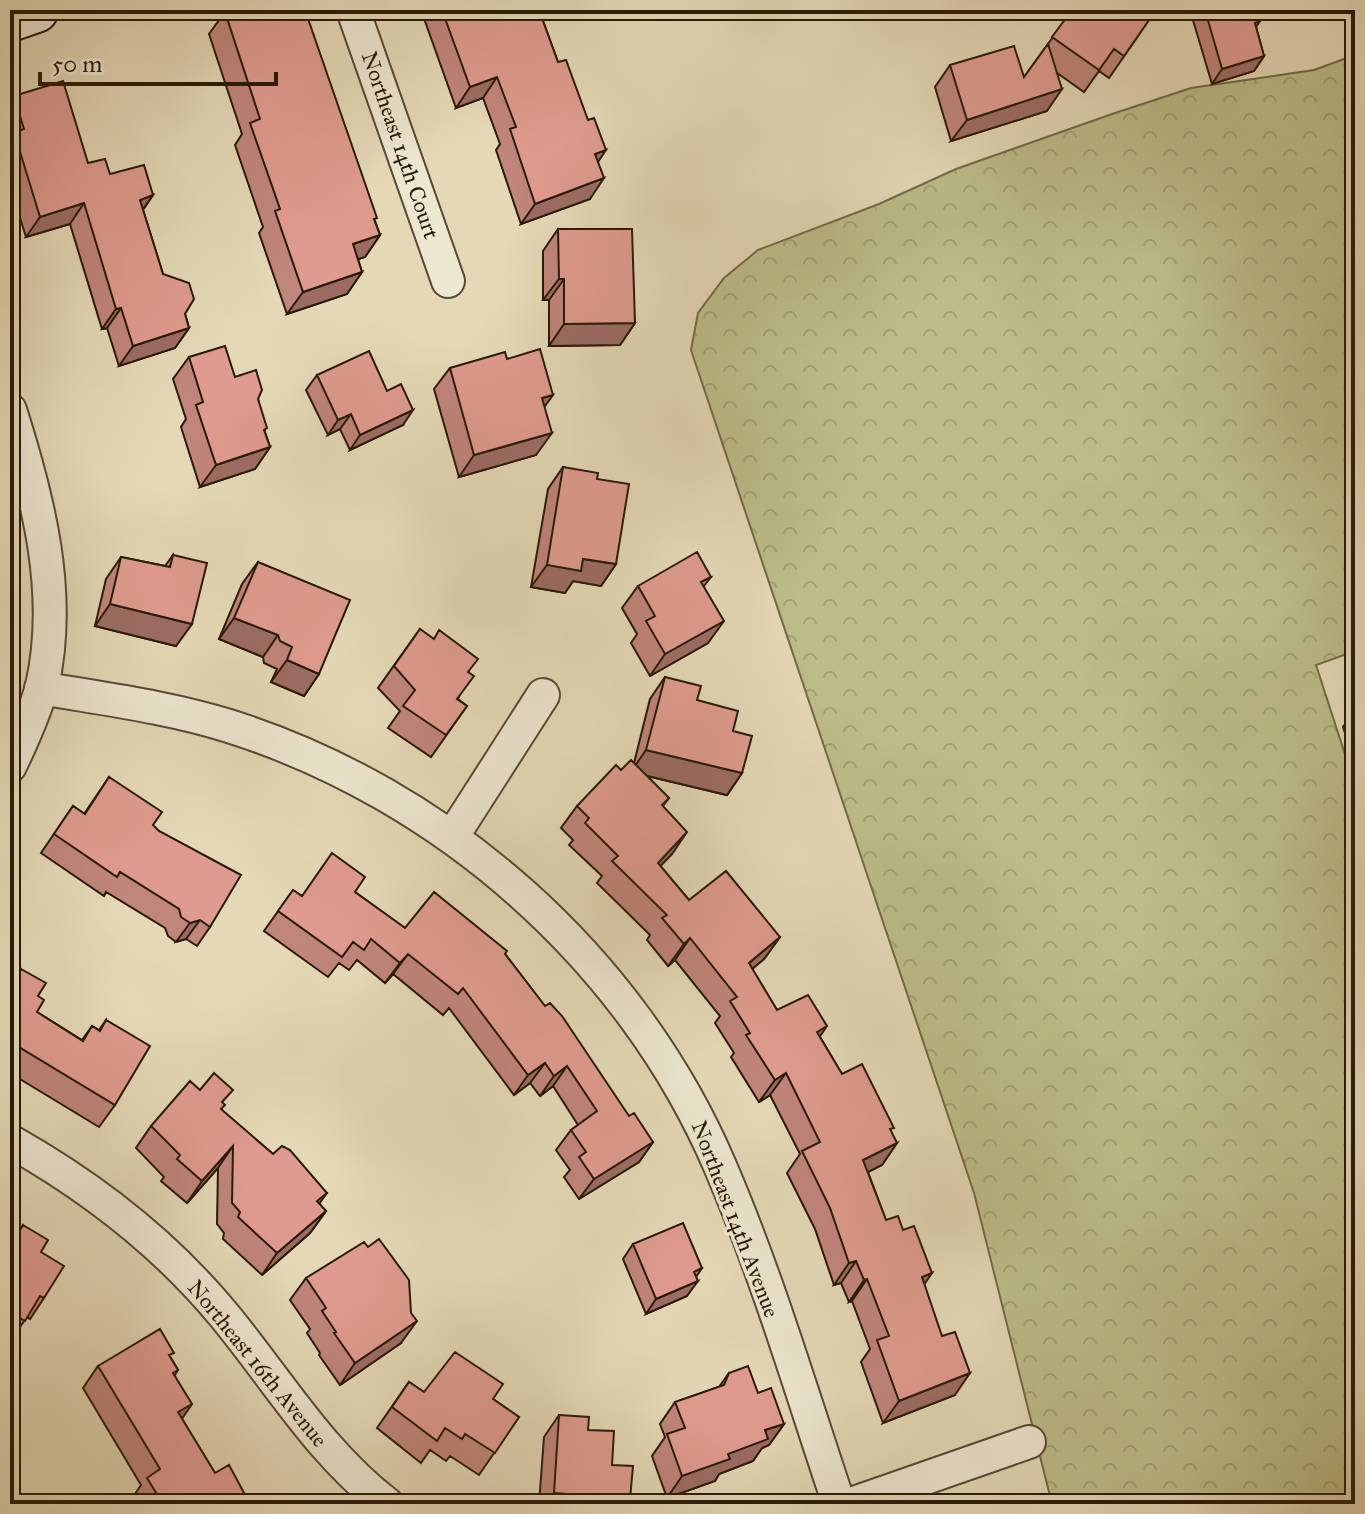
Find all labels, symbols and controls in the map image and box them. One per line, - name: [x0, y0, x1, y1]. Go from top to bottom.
- scale bar: [40, 36, 276, 86]
- street label: Northeast 14th Court: [356, 48, 445, 243]
- text: 50 m: [52, 49, 102, 79]
- street label: Northeast 14th Avenue: [686, 1117, 785, 1321]
- street label: Northeast 16th Avenue: [182, 1274, 333, 1452]

